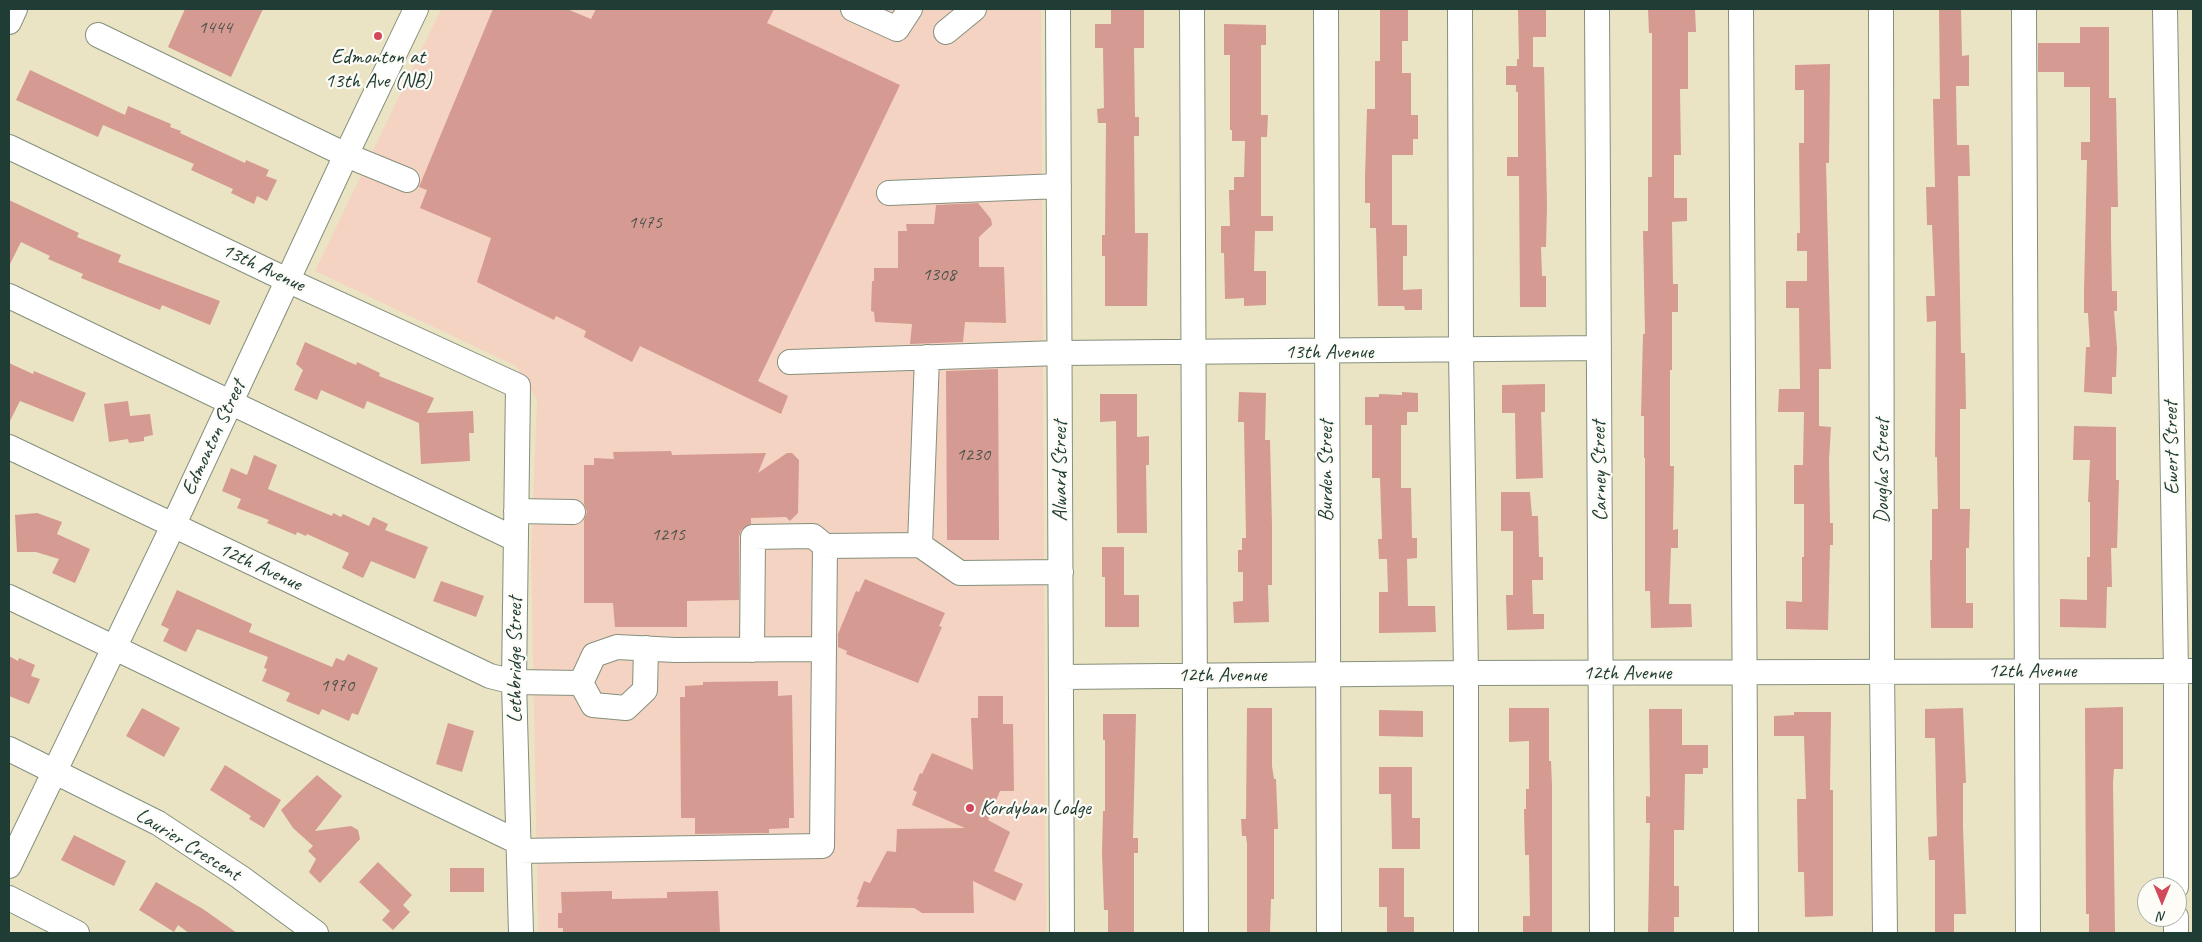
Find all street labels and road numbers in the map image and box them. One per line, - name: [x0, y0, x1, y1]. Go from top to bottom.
- street label: 13th Avenue: [217, 238, 309, 298]
- street label: 13th Avenue: [1285, 339, 1373, 365]
- street label: Edmonton Street: [176, 377, 252, 499]
- street label: Ewert Street: [2159, 401, 2185, 495]
- street label: Douglas Street: [1869, 418, 1895, 524]
- street label: Burden Street: [1313, 420, 1339, 522]
- street label: Carney Street: [1587, 420, 1613, 522]
- street label: Alward Street: [1047, 421, 1073, 521]
- street label: 12th Avenue: [214, 537, 306, 597]
- street label: Lethbridge Street: [502, 597, 528, 723]
- street label: 12th Avenue: [1988, 658, 2076, 684]
- street label: 12th Avenue: [1583, 660, 1671, 686]
- street label: 12th Avenue: [1178, 662, 1266, 688]
- street label: Laurier Crescent: [131, 803, 245, 887]

